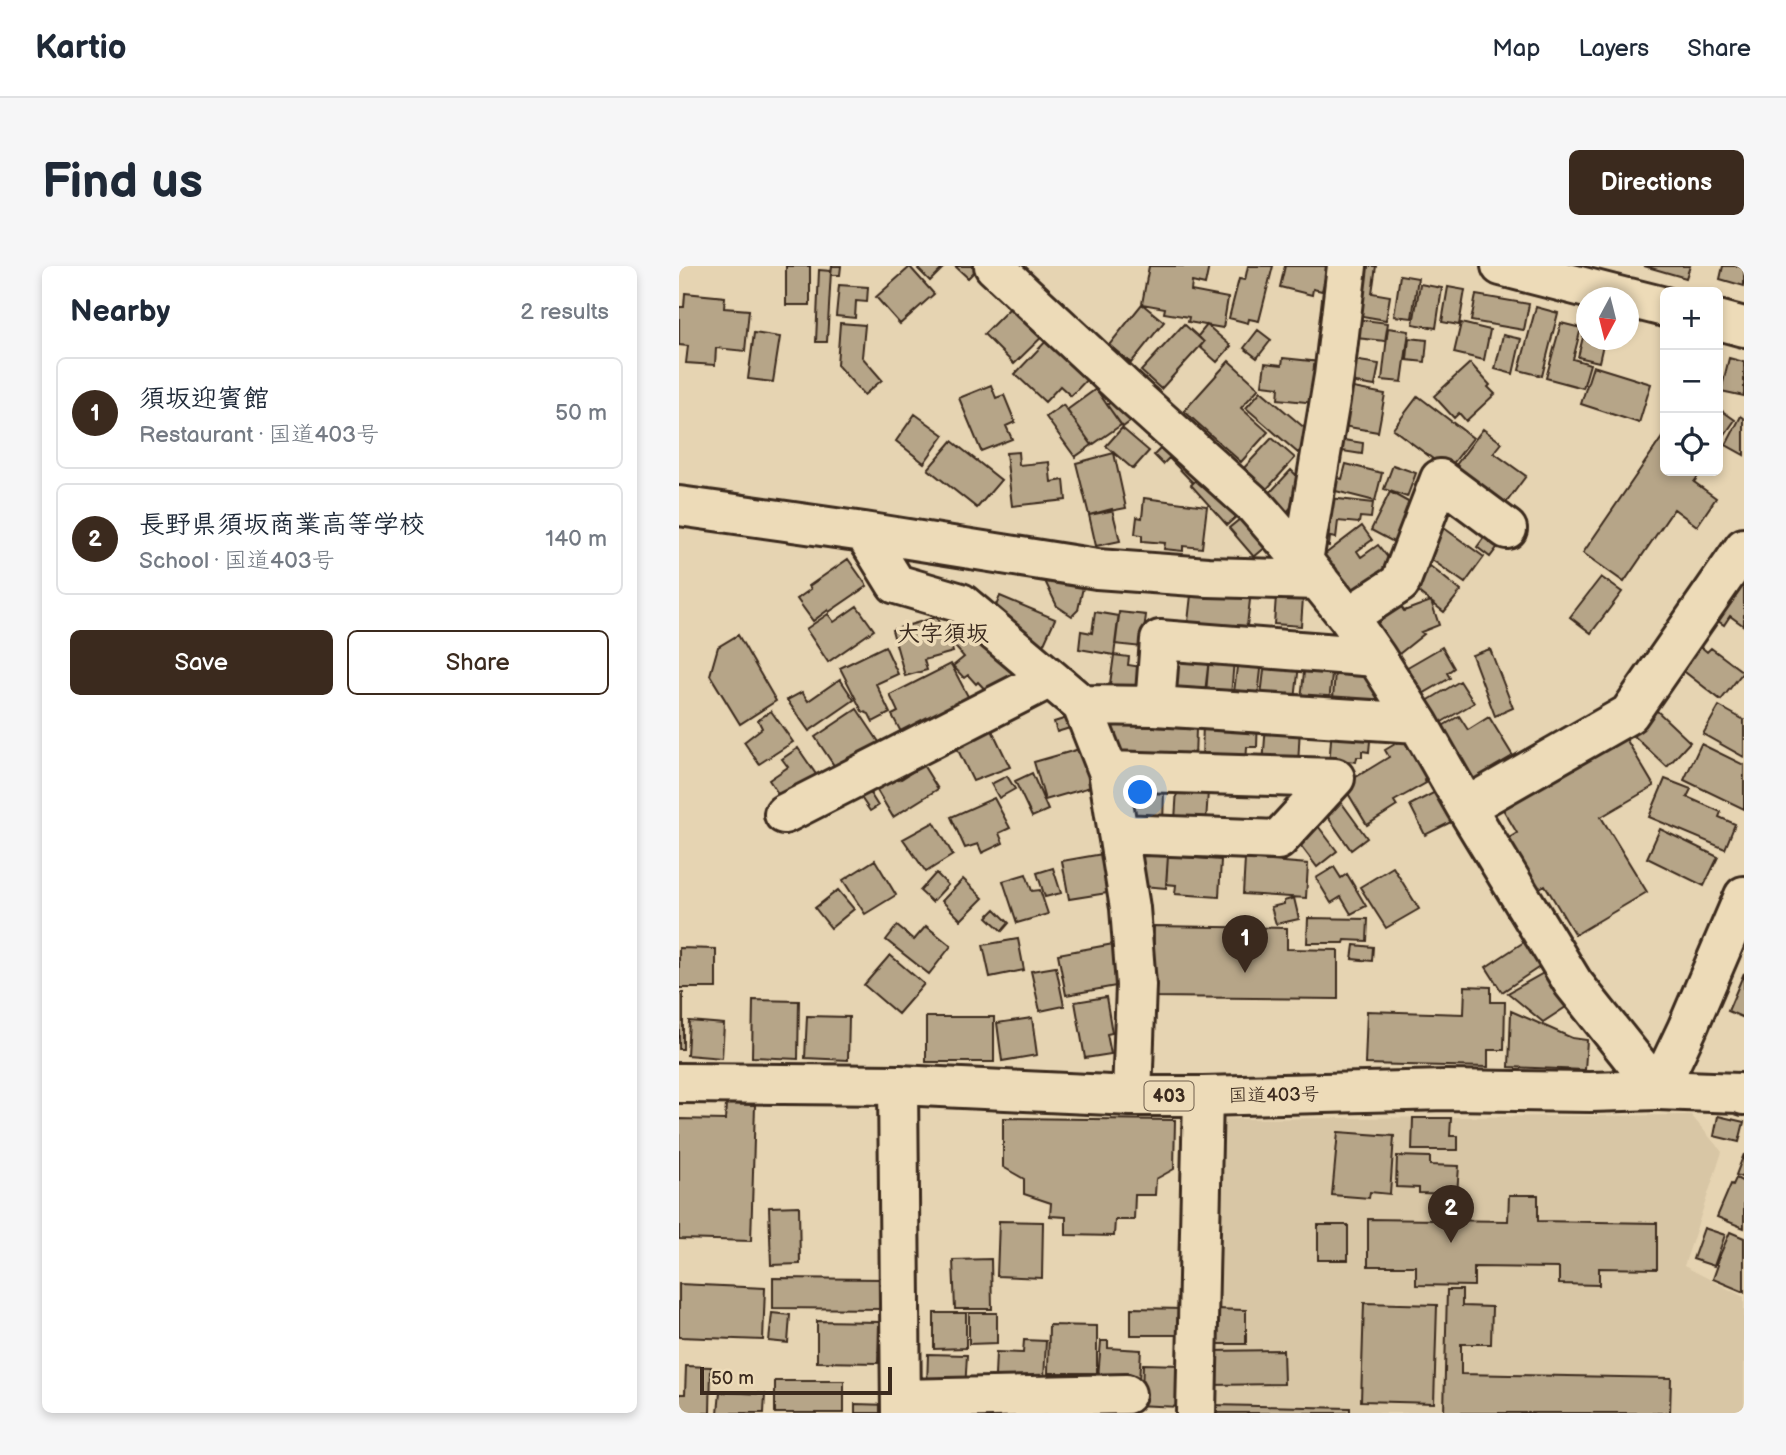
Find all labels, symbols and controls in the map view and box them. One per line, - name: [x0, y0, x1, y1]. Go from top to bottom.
- text: Kartio: [35, 28, 127, 68]
- text: Map: [1492, 34, 1540, 63]
- text: Layers: [1578, 34, 1649, 63]
- text: Share: [1687, 34, 1751, 63]
- button: Directions: [1569, 150, 1744, 215]
- text: Find us: [42, 153, 203, 212]
- north arrow: [1576, 287, 1639, 350]
- map controls: [1660, 287, 1723, 476]
- button: +: [1660, 287, 1723, 350]
- text: Nearby: [70, 294, 170, 330]
- text: 2 results: [520, 298, 609, 326]
- button: −: [1660, 350, 1723, 413]
- text: 須坂迎賓館: [139, 384, 269, 415]
- text: 1: [90, 399, 100, 427]
- text: 50 m: [555, 399, 607, 427]
- button: locate: [1660, 413, 1723, 476]
- text: Restaurant · 国道403号: [139, 421, 379, 449]
- text: 長野県須坂商業高等学校: [139, 510, 425, 541]
- text: 2: [88, 525, 102, 553]
- text: 140 m: [545, 525, 607, 553]
- text: School · 国道403号: [139, 547, 335, 575]
- district label: 大字須坂: [897, 620, 989, 648]
- button: Save: [70, 630, 333, 695]
- button: Share: [347, 630, 609, 695]
- your location: [1123, 775, 1157, 809]
- pin: 1: [1222, 915, 1268, 973]
- road number: 403: [1145, 1082, 1193, 1110]
- street label: 国道403号: [1228, 1083, 1320, 1108]
- pin: 2: [1428, 1185, 1474, 1243]
- scale bar: [700, 1364, 893, 1396]
- text: 50 m: [711, 1367, 754, 1390]

